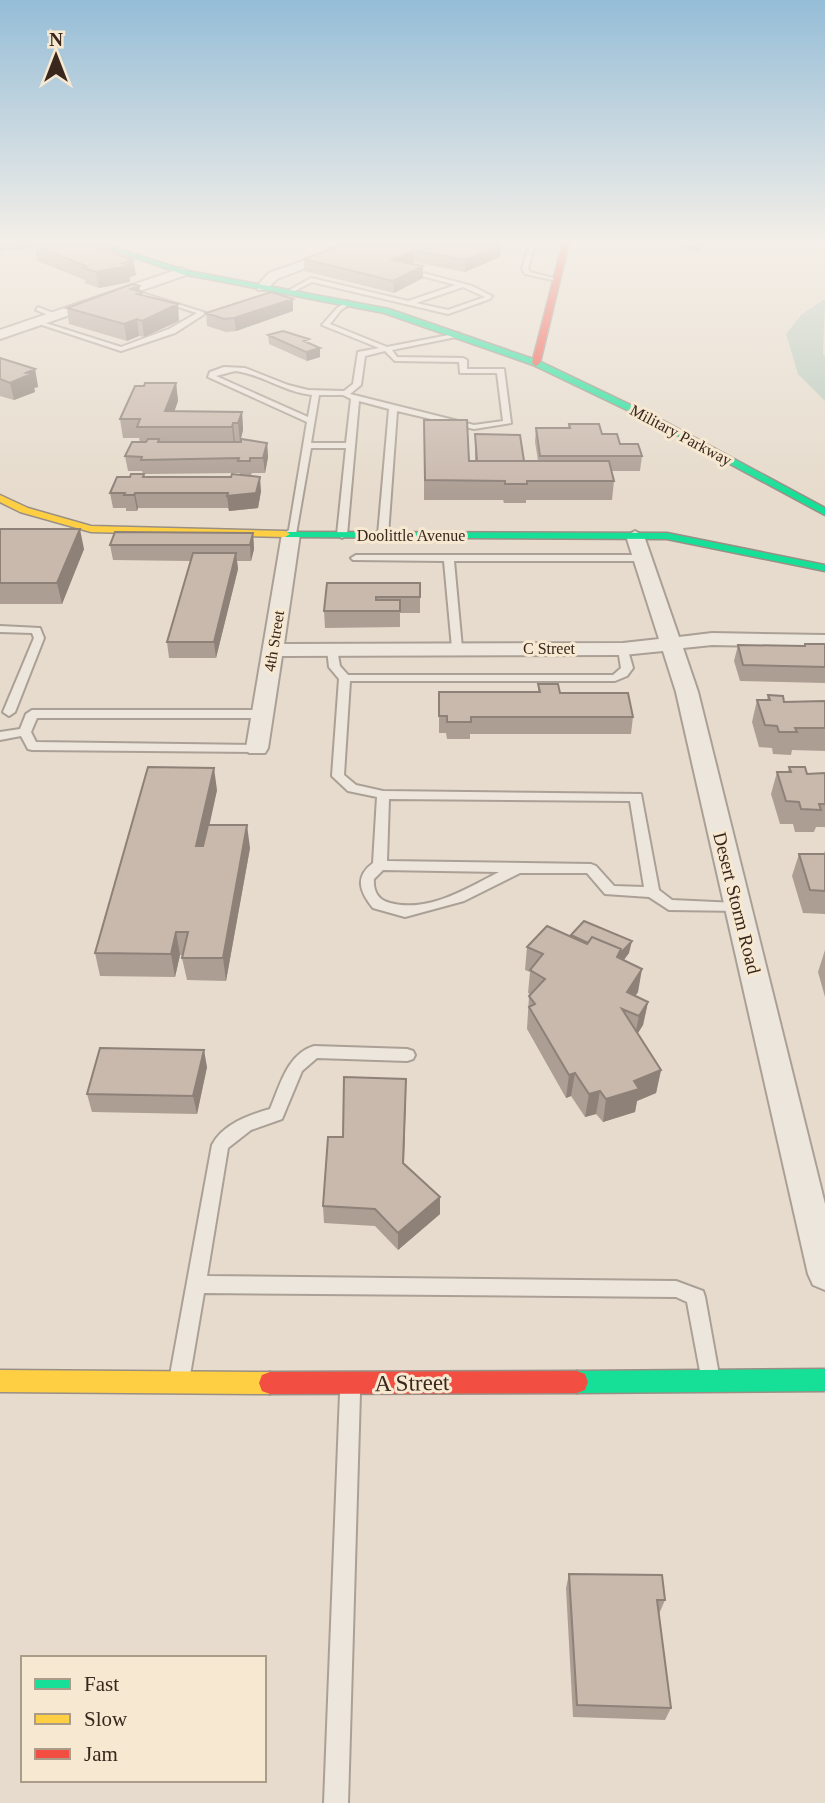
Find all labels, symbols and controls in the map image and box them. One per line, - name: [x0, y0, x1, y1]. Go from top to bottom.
- north arrow: [21, 21, 91, 91]
- text: N: [49, 29, 63, 50]
- street label: Military Parkway: [627, 401, 735, 470]
- street label: Doolittle Avenue: [357, 527, 465, 544]
- street label: 4th Street: [261, 609, 287, 673]
- street label: C Street: [523, 640, 576, 657]
- street label: Desert Storm Road: [709, 830, 765, 977]
- street label: A Street: [374, 1370, 450, 1396]
- legend: [21, 1656, 266, 1782]
- text: Fast: [84, 1672, 119, 1696]
- text: Slow: [84, 1707, 128, 1731]
- text: Jam: [84, 1742, 118, 1766]

